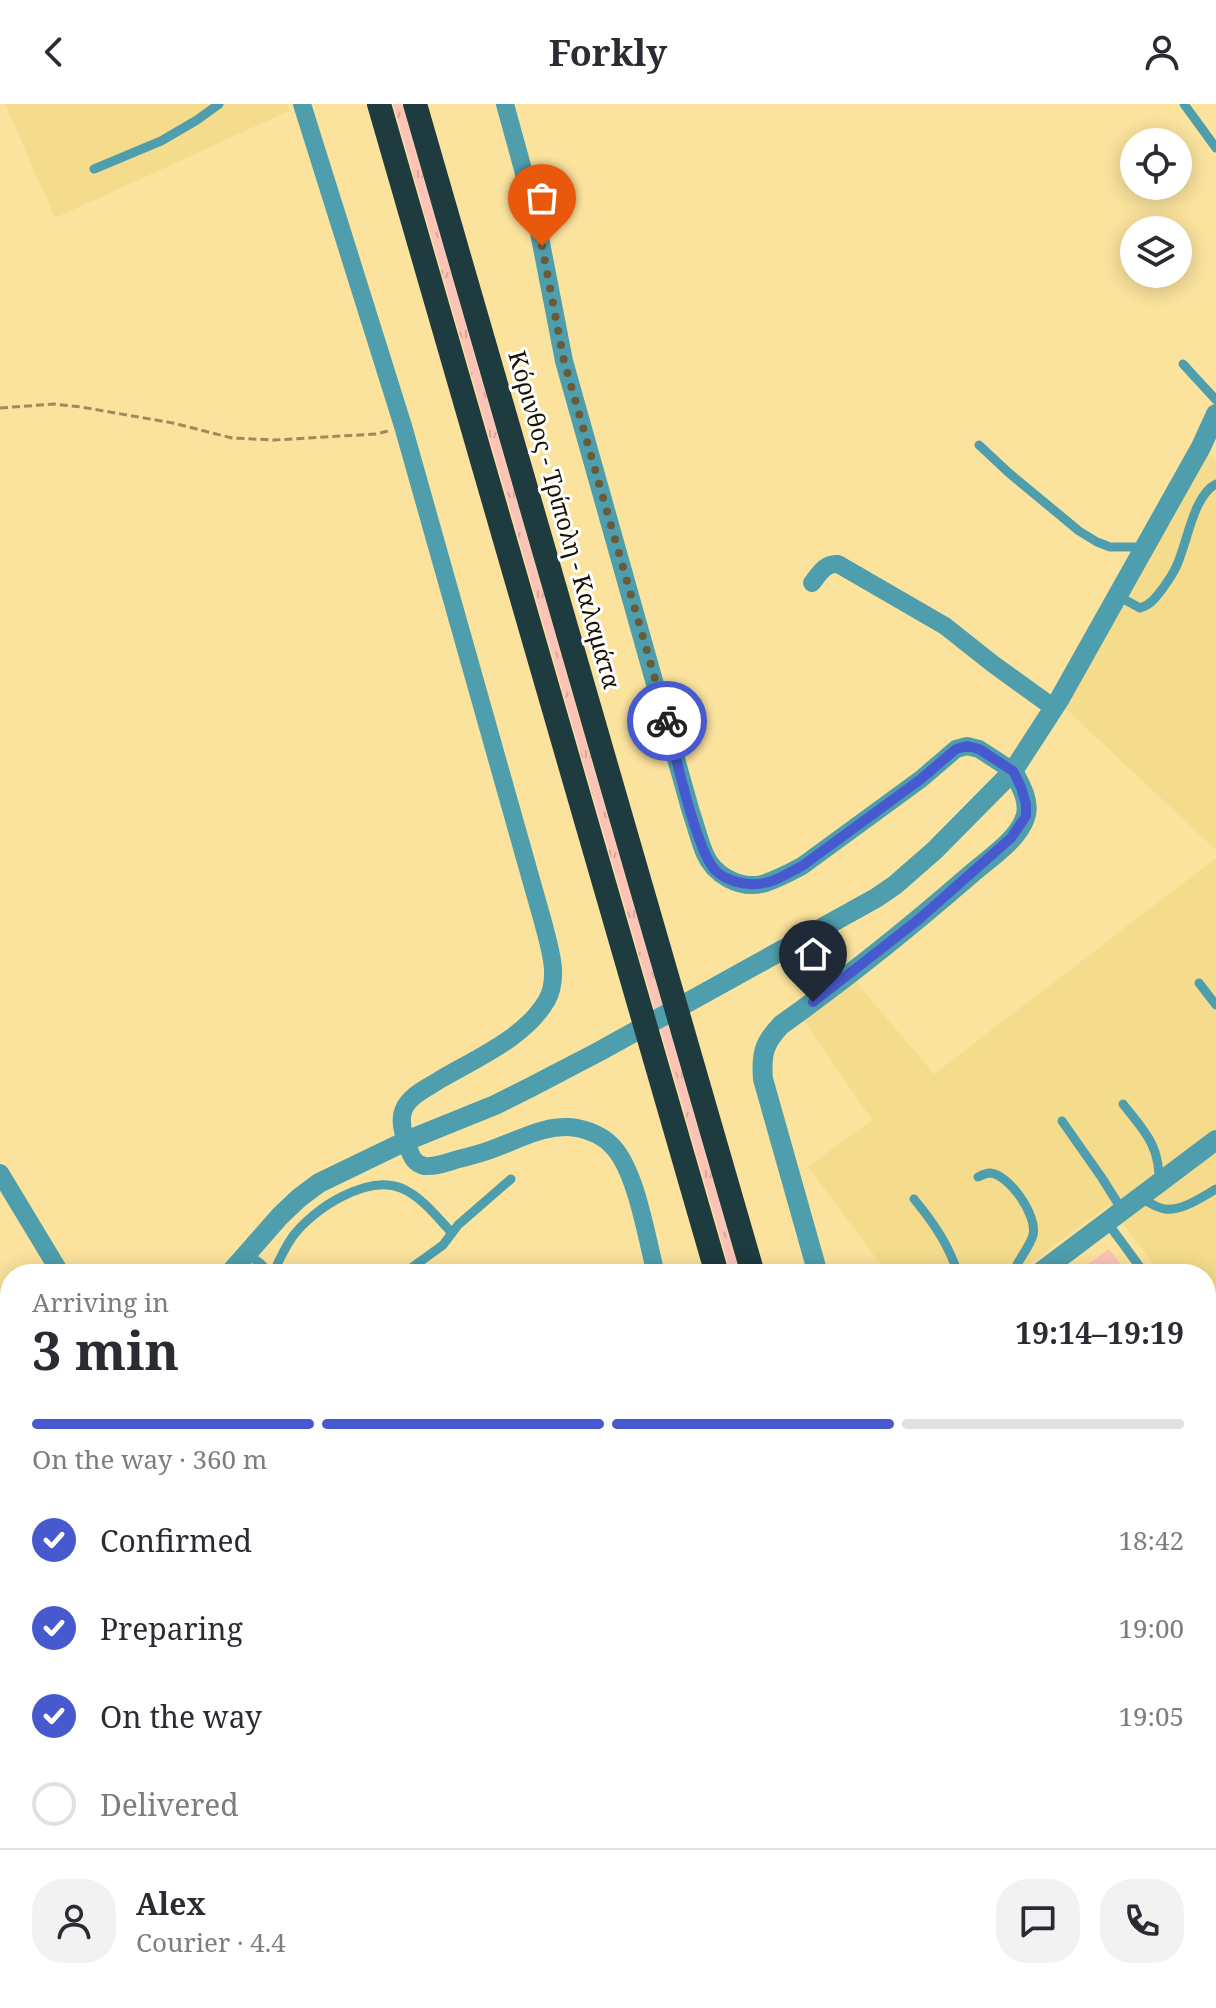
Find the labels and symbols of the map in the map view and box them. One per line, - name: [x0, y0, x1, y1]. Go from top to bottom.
- pin: [508, 164, 576, 246]
- street label: Κόρινθος - Τρίπολη - Καλαμάτα: [501, 347, 630, 692]
- courier: [627, 681, 707, 761]
- pin: [779, 920, 847, 1002]

